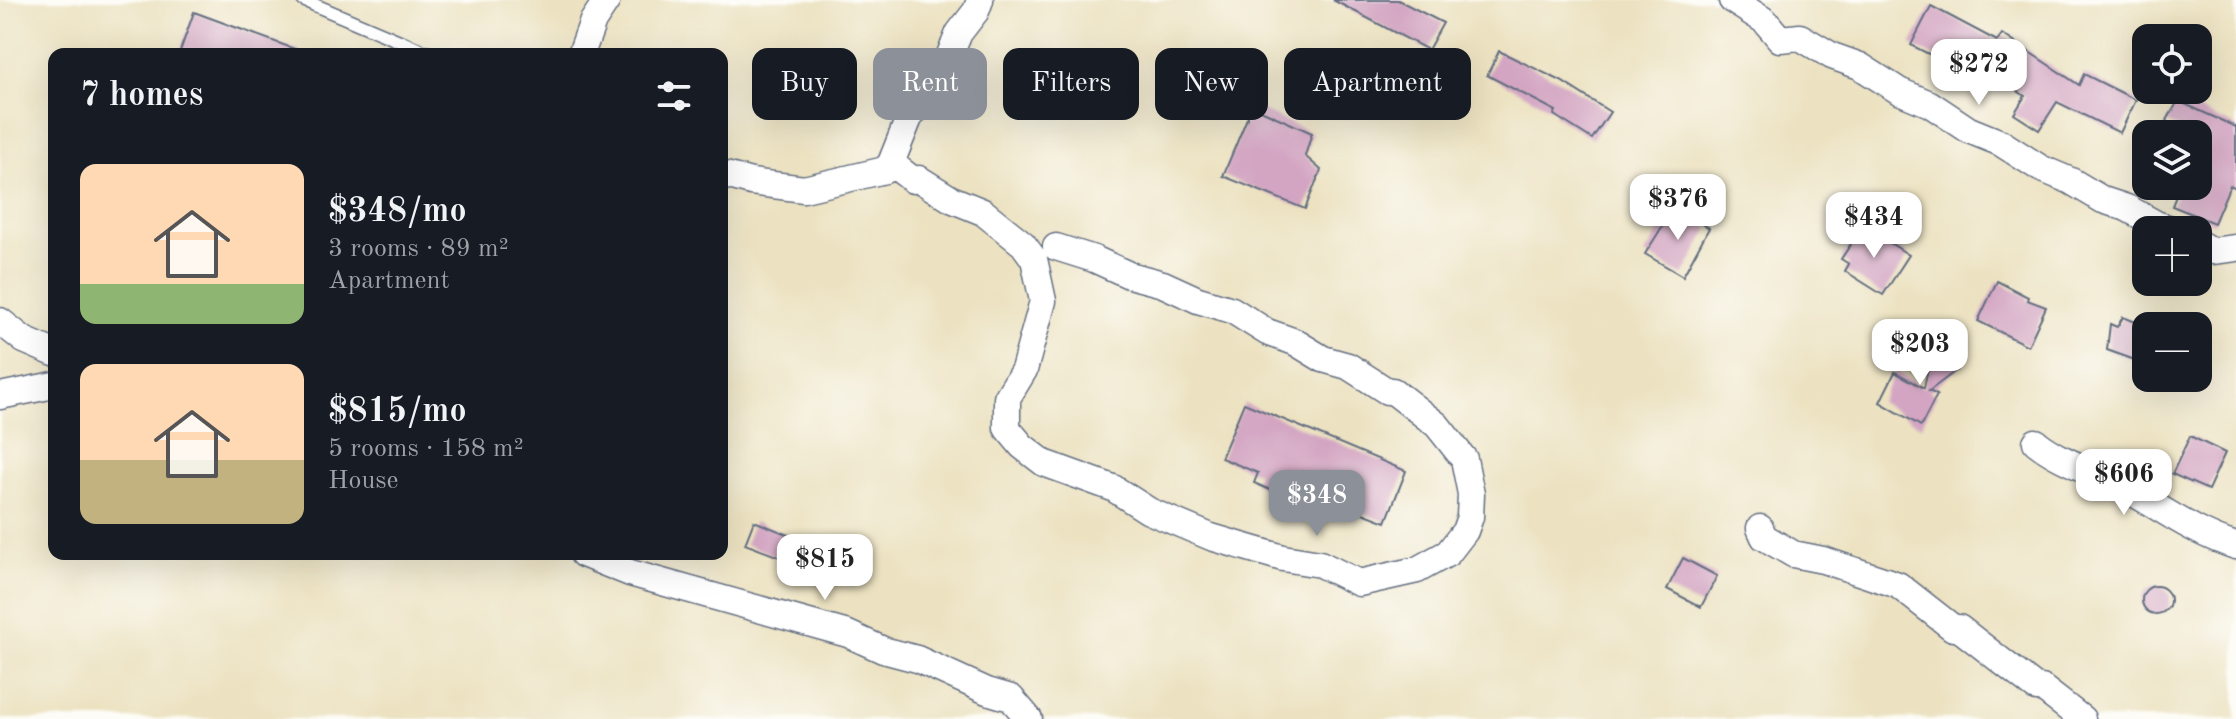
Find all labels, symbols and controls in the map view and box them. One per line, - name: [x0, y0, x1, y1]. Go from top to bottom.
- map controls: [2132, 24, 2212, 392]
- button: locate: [2132, 24, 2212, 104]
- pin: $272: [1932, 39, 2026, 107]
- chip: Buy: [752, 48, 857, 120]
- chip: Rent: [873, 48, 987, 120]
- chip: Filters: [1003, 48, 1139, 120]
- chip: New: [1155, 48, 1268, 120]
- chip: Apartment: [1284, 48, 1471, 120]
- text: $272: [1949, 52, 2009, 78]
- icon: filters: [652, 74, 696, 118]
- text: 7 homes: [80, 79, 203, 113]
- button: layers: [2132, 120, 2212, 200]
- pin: $376: [1631, 174, 1725, 242]
- text: $376: [1648, 187, 1708, 213]
- pin: $434: [1827, 192, 1921, 260]
- text: $348/mo: [328, 195, 467, 229]
- icon: home: [144, 196, 240, 292]
- text: $434: [1844, 205, 1904, 231]
- button: +: [2132, 216, 2212, 296]
- text: 3 rooms · 89 m²: [328, 236, 509, 262]
- text: Apartment: [328, 268, 450, 294]
- button: −: [2132, 312, 2212, 392]
- pin: $203: [1873, 319, 1967, 387]
- text: $203: [1890, 332, 1950, 358]
- text: $815/mo: [328, 395, 467, 429]
- icon: home: [144, 396, 240, 492]
- text: 5 rooms · 158 m²: [328, 436, 524, 462]
- pin: $606: [2077, 449, 2171, 517]
- text: $606: [2094, 462, 2154, 488]
- text: House: [328, 468, 399, 494]
- pin: $348: [1270, 470, 1364, 538]
- text: $348: [1287, 483, 1347, 509]
- pin: $815: [778, 534, 872, 602]
- text: $815: [795, 547, 855, 573]

